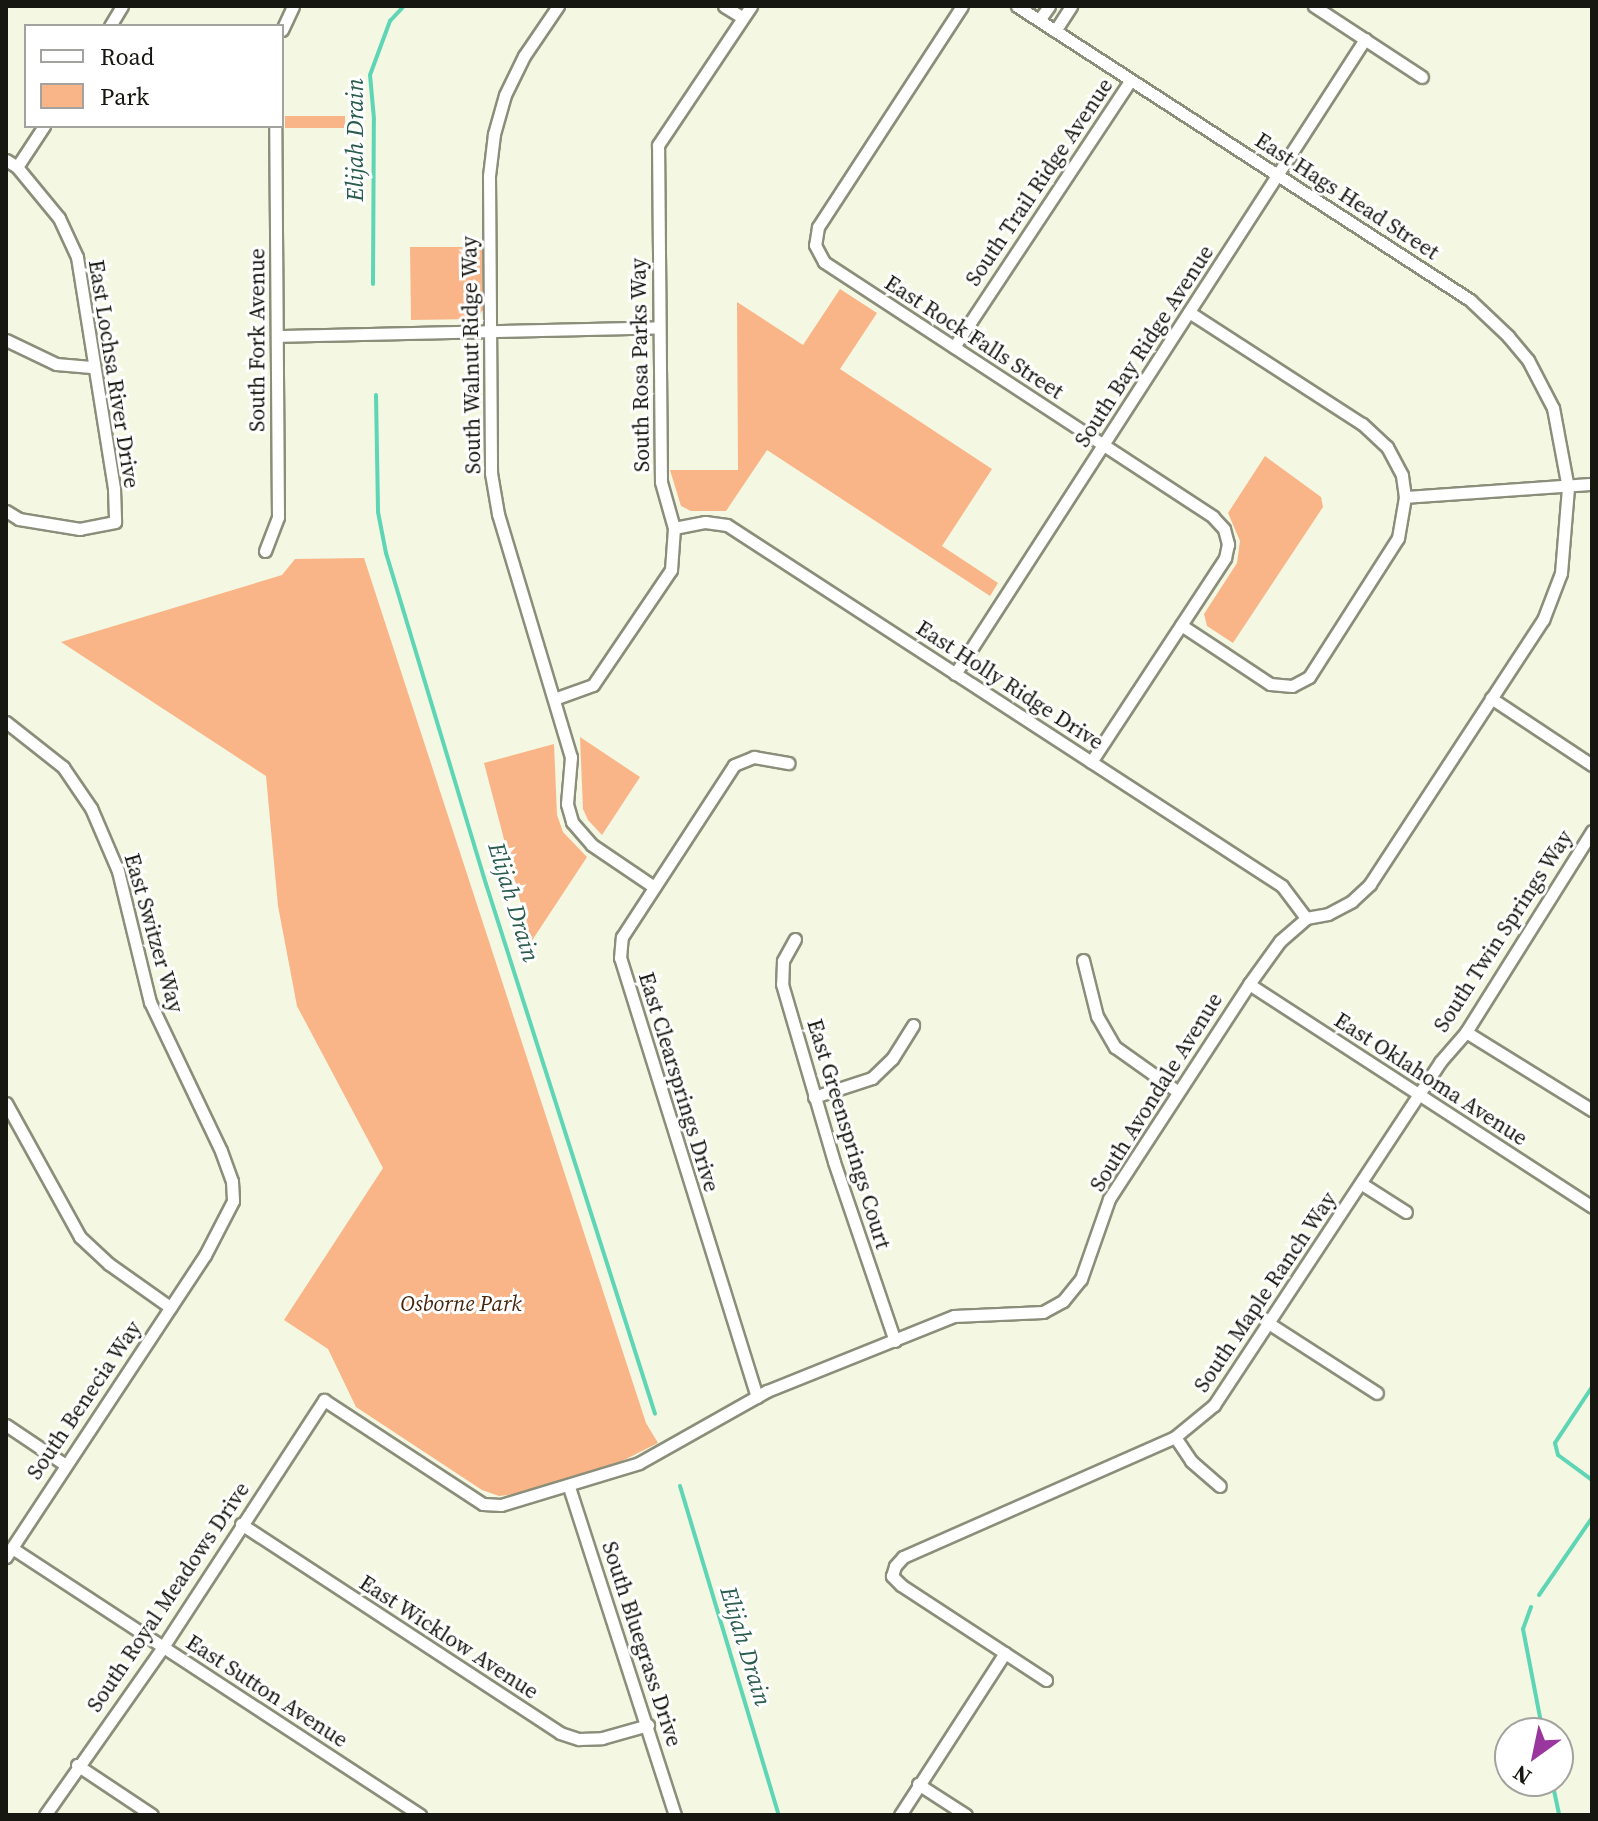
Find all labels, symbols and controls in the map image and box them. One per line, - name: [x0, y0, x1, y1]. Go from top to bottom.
- legend: [24, 24, 284, 128]
- text: Road: [100, 40, 154, 73]
- street label: South Trail Ridge Avenue: [959, 73, 1119, 291]
- water label: Elijah Drain: [341, 78, 369, 202]
- text: Park: [100, 80, 149, 113]
- street label: East Hags Head Street: [1250, 127, 1444, 265]
- street label: South Walnut Ridge Way: [456, 235, 486, 475]
- street label: South Bay Ridge Avenue: [1069, 240, 1219, 452]
- street label: South Fork Avenue: [244, 248, 270, 432]
- street label: South Rosa Parks Way: [625, 257, 655, 473]
- street label: East Lochsa River Drive: [83, 258, 145, 490]
- street label: East Rock Falls Street: [880, 269, 1068, 405]
- street label: East Holly Ridge Drive: [911, 615, 1109, 755]
- street label: South Twin Springs Way: [1427, 825, 1579, 1037]
- water label: Elijah Drain: [482, 839, 546, 965]
- street label: East Switzer Way: [119, 850, 189, 1016]
- street label: East Clearsprings Drive: [633, 969, 725, 1195]
- street label: South Avondale Avenue: [1084, 988, 1228, 1196]
- street label: East Oklahoma Avenue: [1329, 1007, 1533, 1151]
- street label: East Greensprings Court: [801, 1016, 897, 1252]
- street label: South Maple Ranch Way: [1188, 1187, 1342, 1397]
- park label: Osborne Park: [400, 1291, 522, 1317]
- street label: South Benecia Way: [21, 1315, 147, 1485]
- street label: South Royal Meadows Drive: [81, 1477, 255, 1717]
- street label: South Bluegrass Drive: [596, 1538, 688, 1750]
- street label: East Wicklow Avenue: [354, 1569, 544, 1705]
- water label: Elijah Drain: [714, 1583, 778, 1709]
- street label: East Sutton Avenue: [181, 1629, 353, 1753]
- north arrow: [1494, 1717, 1574, 1797]
- text: N: [1507, 1759, 1537, 1792]

